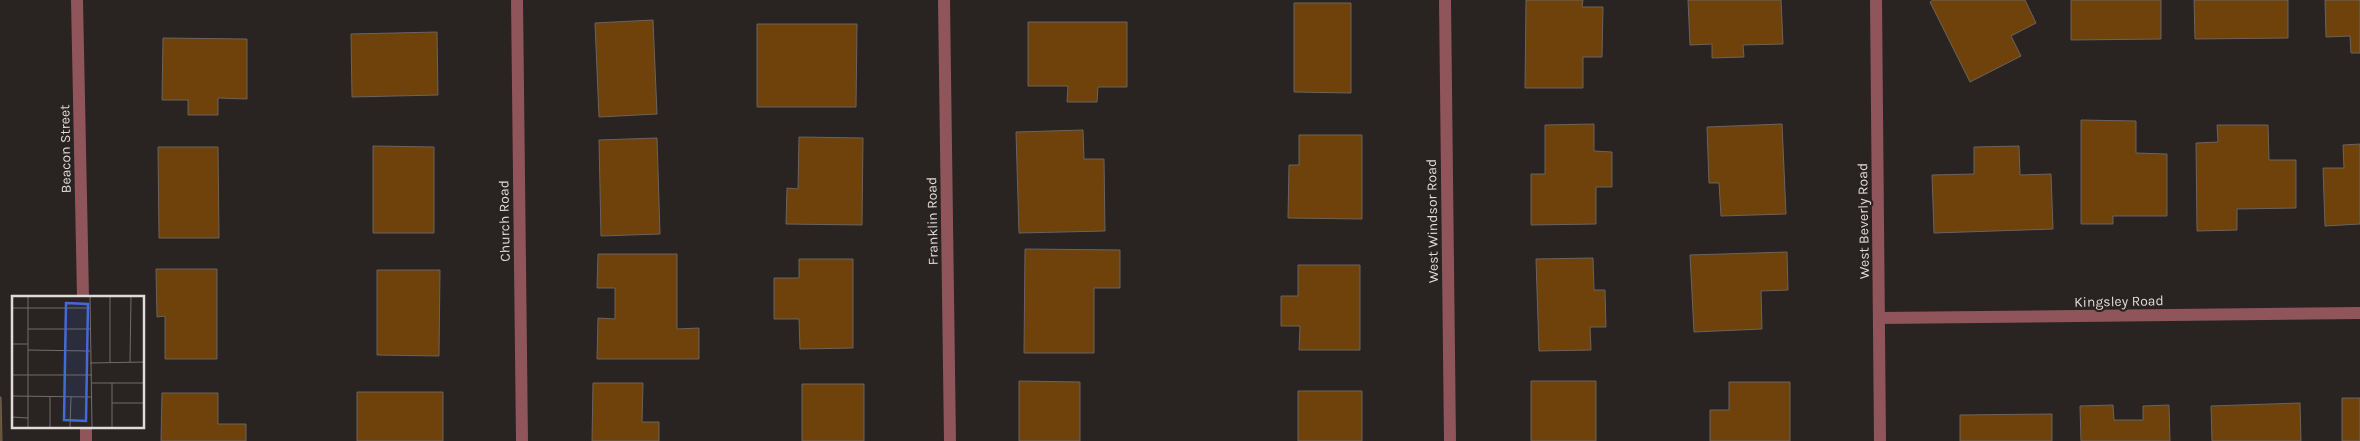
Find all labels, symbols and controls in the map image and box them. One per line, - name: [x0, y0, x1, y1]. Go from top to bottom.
- street label: Beacon Street: [56, 105, 75, 193]
- street label: West Windsor Road: [1423, 159, 1442, 283]
- street label: West Beverly Road: [1854, 163, 1873, 279]
- street label: Franklin Road: [923, 177, 942, 265]
- street label: Church Road: [495, 180, 514, 262]
- street label: Kingsley Road: [2074, 292, 2164, 311]
- inset map: [12, 296, 145, 428]

